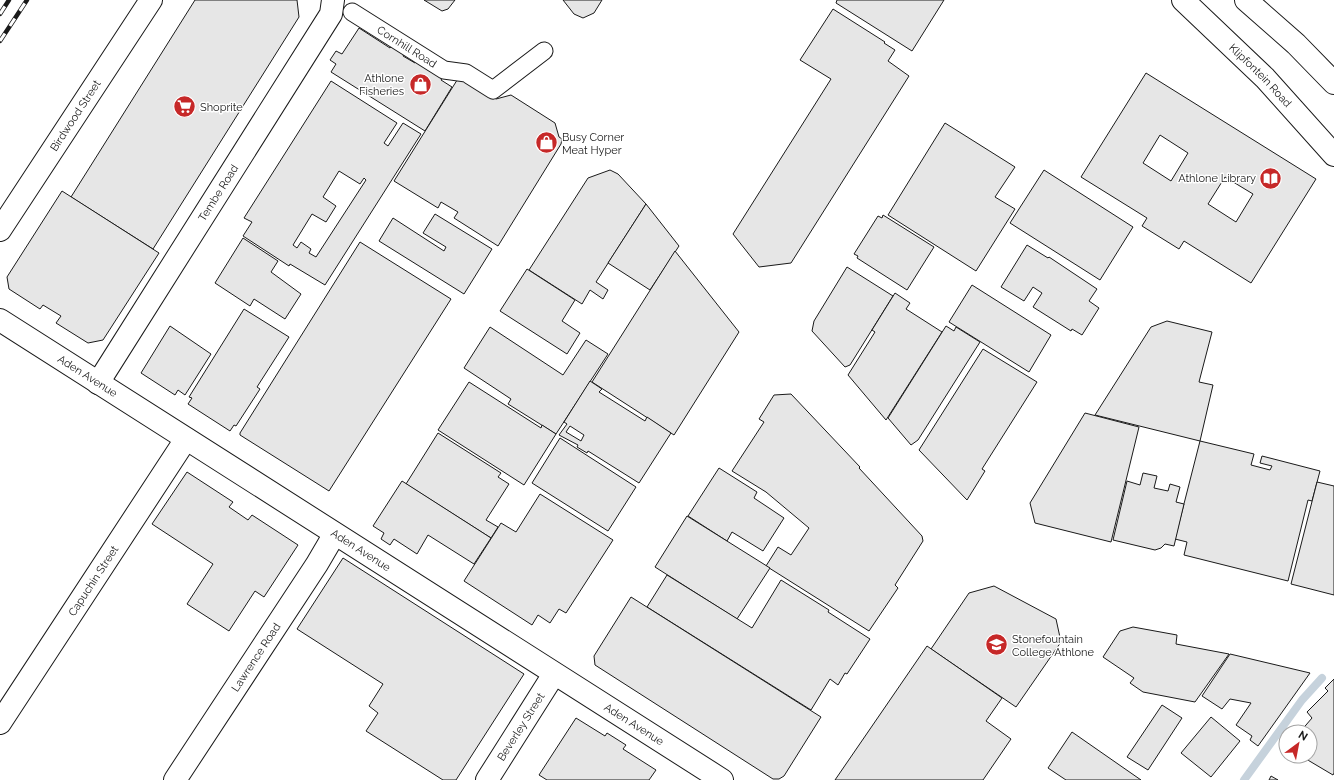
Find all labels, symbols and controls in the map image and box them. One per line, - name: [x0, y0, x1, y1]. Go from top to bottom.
- street label: Cornhill Road: [375, 23, 439, 70]
- street label: Klipfontein Road: [1226, 41, 1294, 110]
- shop icon: Athlone Fisheries: [407, 71, 433, 97]
- place label: Athlone Fisheries: [359, 72, 405, 98]
- street label: Birdwood Street: [47, 77, 103, 153]
- supermarket icon: Shoprite: [172, 94, 198, 120]
- place label: Shoprite: [200, 101, 243, 114]
- shop icon: Busy Corner Meat Hyper: [533, 130, 559, 156]
- place label: Busy Corner Meat Hyper: [562, 131, 624, 157]
- street label: Tembe Road: [195, 162, 241, 224]
- library icon: Athlone Library: [1258, 165, 1284, 191]
- place label: Athlone Library: [1178, 172, 1256, 185]
- street label: Aden Avenue: [55, 352, 120, 400]
- street label: Aden Avenue: [329, 526, 394, 574]
- street label: Capuchin Street: [65, 543, 121, 618]
- street label: Lawrence Road: [228, 620, 283, 694]
- school or university icon: Stonefountain College Athlone: [983, 632, 1009, 658]
- place label: Stonefountain College Athlone: [1012, 633, 1095, 659]
- street label: Beverley Street: [494, 690, 547, 763]
- street label: Aden Avenue: [602, 700, 667, 748]
- north arrow: [1278, 724, 1318, 764]
- text: N: [1296, 728, 1310, 744]

